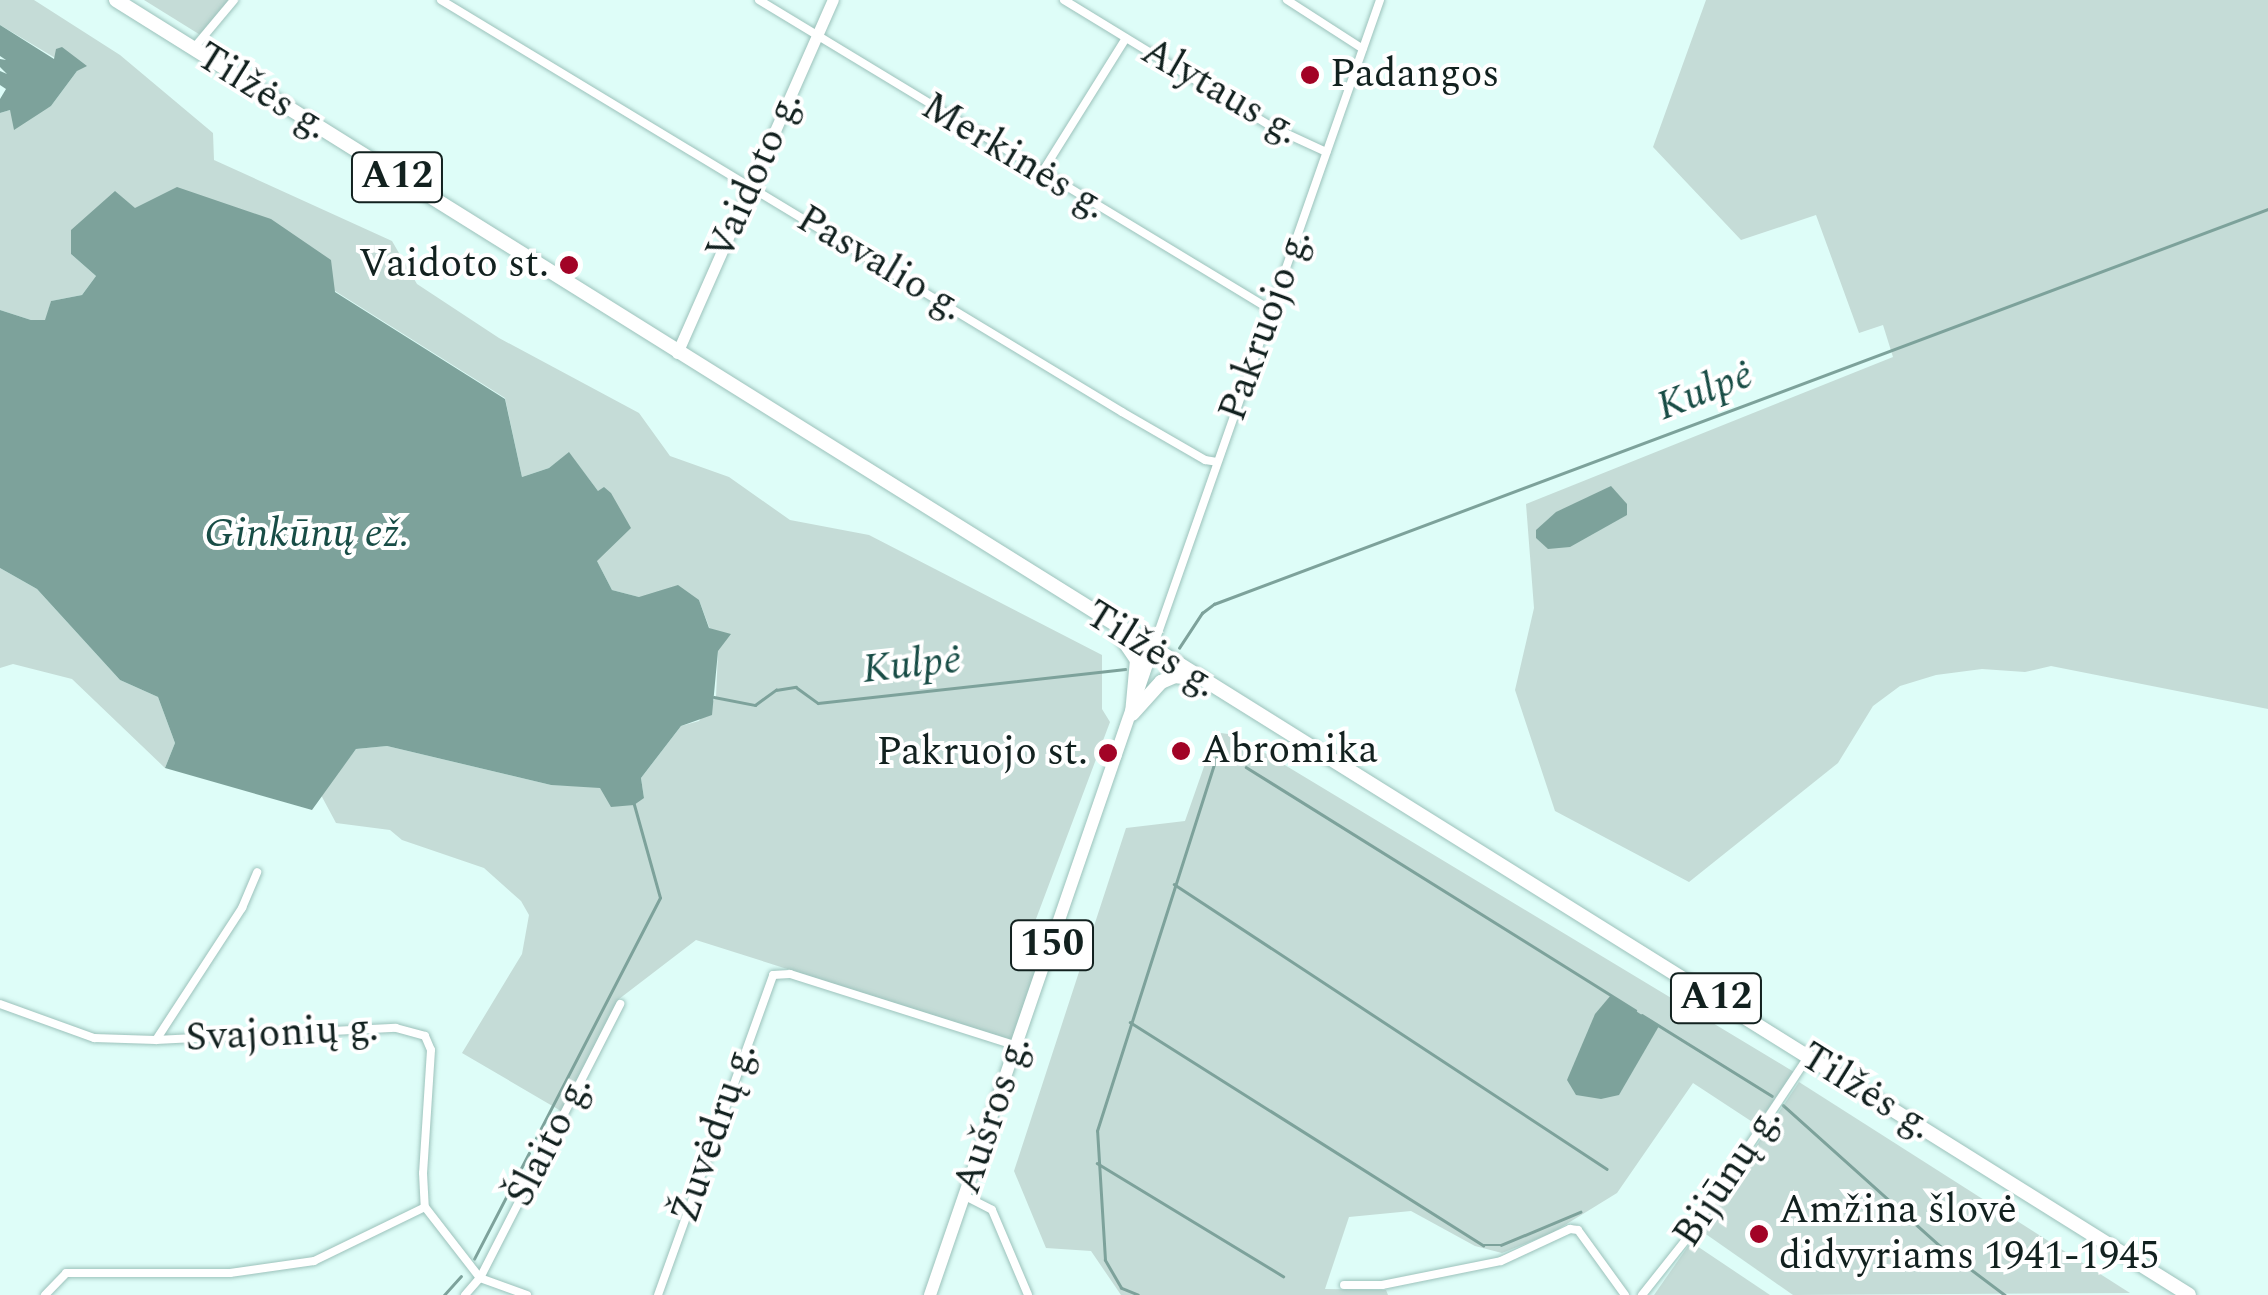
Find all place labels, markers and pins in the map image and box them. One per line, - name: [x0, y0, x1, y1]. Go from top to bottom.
- place label: Padangos: [1330, 51, 1500, 99]
- marker: Padangos: [1299, 64, 1321, 86]
- place label: Vaidoto st.: [359, 241, 549, 289]
- marker: Vaidoto st.: [558, 254, 580, 276]
- place label: Abromika: [1201, 727, 1378, 775]
- place label: Pakruojo st.: [876, 729, 1088, 777]
- marker: Abromika: [1170, 740, 1192, 762]
- marker: Pakruojo st.: [1097, 742, 1119, 764]
- place label: Amžina šlovė didvyriams 1941-1945: [1779, 1187, 2159, 1281]
- marker: Amžina šlovė didvyriams 1941-1945: [1748, 1223, 1770, 1245]

